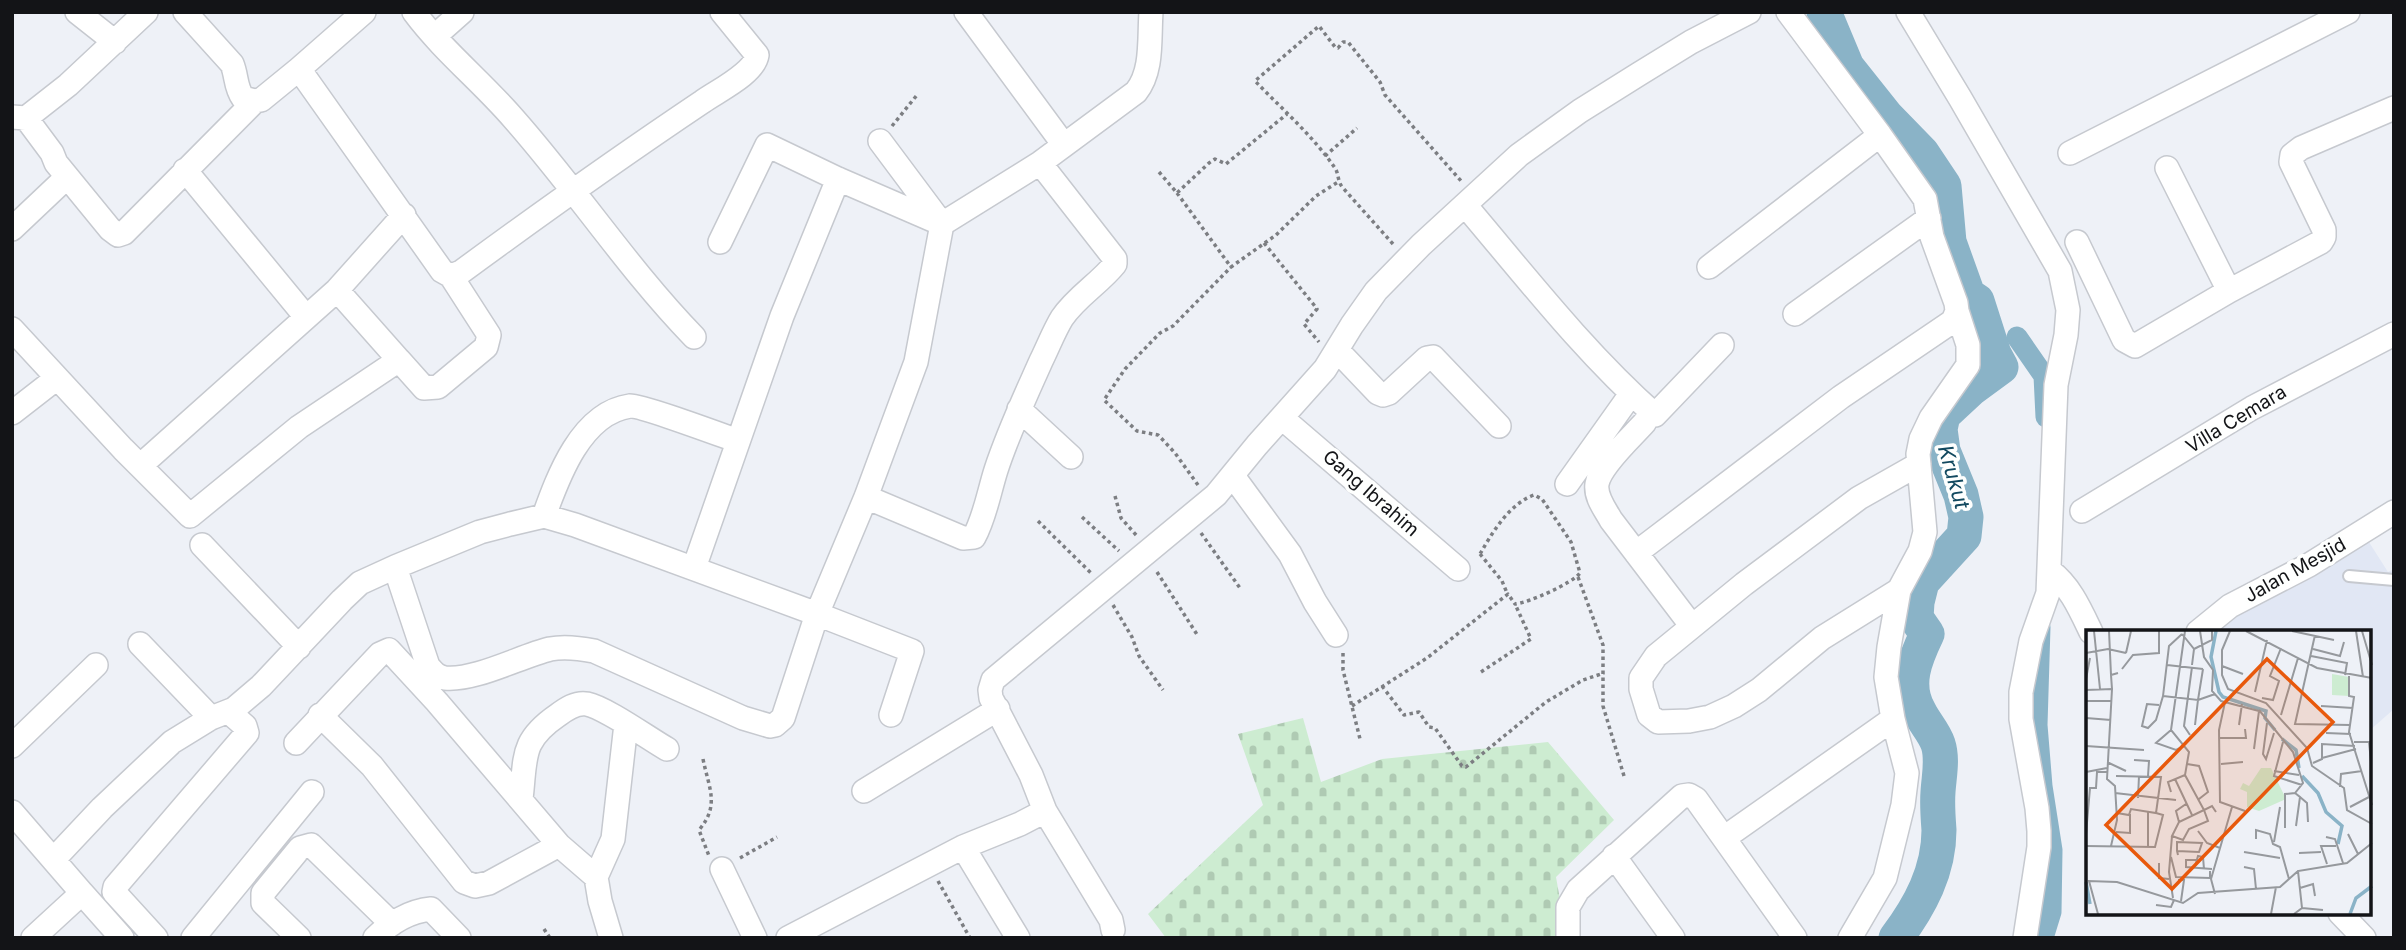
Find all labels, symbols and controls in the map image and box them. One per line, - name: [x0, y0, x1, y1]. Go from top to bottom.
- street label: Villa Cemara: [2182, 380, 2290, 458]
- water label: Krukut: [1933, 442, 1975, 513]
- street label: Gang Ibrahim: [1318, 445, 1424, 541]
- street label: Jalan Mesjid: [2240, 533, 2350, 607]
- inset map: [2086, 630, 2371, 915]

